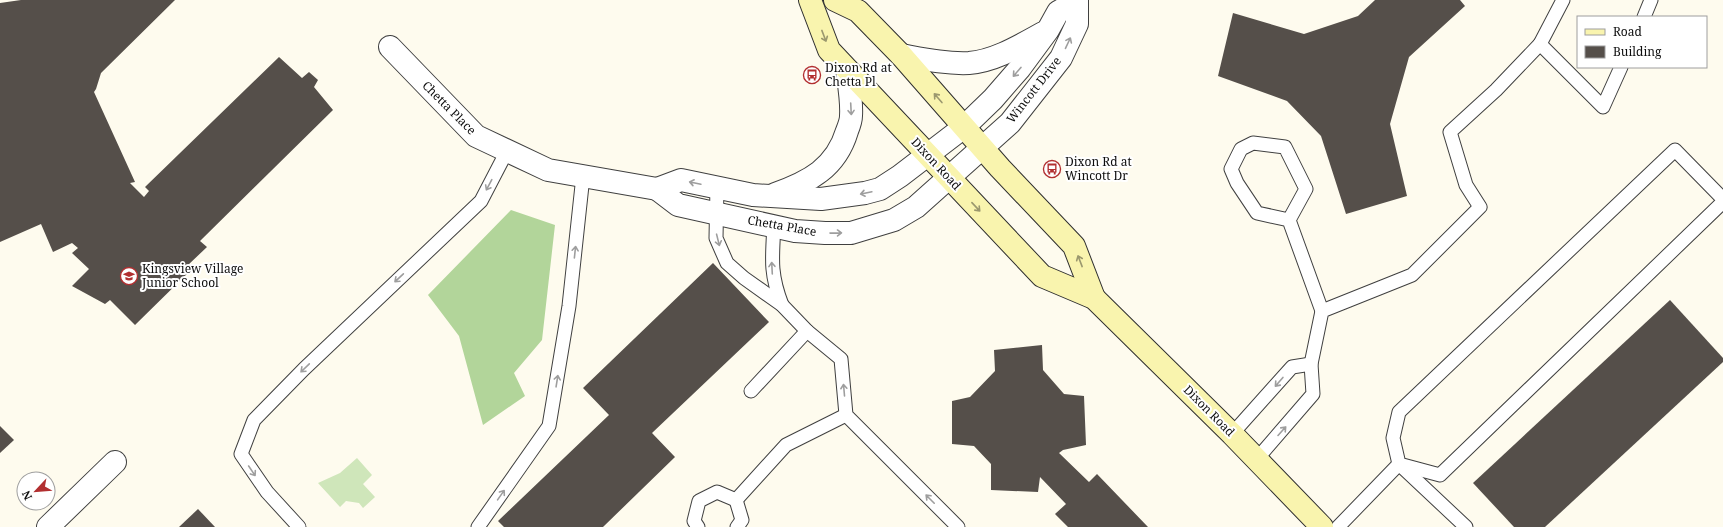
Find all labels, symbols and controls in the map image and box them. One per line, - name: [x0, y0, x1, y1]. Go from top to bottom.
- legend: [1577, 16, 1707, 68]
- text: Road: [1613, 23, 1643, 40]
- one-way arrow: [820, 30, 828, 42]
- one-way arrow: [1065, 37, 1072, 49]
- text: Building: [1613, 43, 1662, 60]
- street label: Wincott Drive: [1002, 53, 1065, 126]
- place label: Dixon Rd at Chetta Pl: [825, 59, 892, 90]
- bus stop icon: Dixon Rd at Chetta Pl: [802, 65, 822, 85]
- one-way arrow: [1012, 67, 1021, 77]
- street label: Chetta Place: [419, 77, 480, 138]
- one-way arrow: [934, 93, 943, 103]
- one-way arrow: [847, 102, 854, 115]
- street label: Dixon Road: [908, 134, 966, 194]
- place label: Dixon Rd at Wincott Dr: [1065, 153, 1132, 184]
- bus stop icon: Dixon Rd at Wincott Dr: [1042, 159, 1062, 179]
- one-way arrow: [485, 179, 492, 191]
- one-way arrow: [689, 179, 702, 187]
- one-way arrow: [859, 189, 872, 197]
- one-way arrow: [972, 202, 981, 212]
- street label: Chetta Place: [746, 211, 818, 240]
- one-way arrow: [829, 229, 842, 237]
- one-way arrow: [715, 233, 722, 246]
- one-way arrow: [571, 246, 578, 259]
- one-way arrow: [1075, 256, 1083, 268]
- place label: Kingsview Village Junior School: [141, 260, 244, 291]
- one-way arrow: [769, 262, 776, 275]
- school or university icon: Kingsview Village Junior School: [119, 266, 139, 286]
- one-way arrow: [394, 274, 404, 283]
- one-way arrow: [300, 363, 310, 373]
- one-way arrow: [553, 375, 561, 388]
- one-way arrow: [1274, 376, 1283, 387]
- street label: Dixon Road: [1180, 381, 1239, 441]
- one-way arrow: [840, 384, 848, 397]
- one-way arrow: [1277, 426, 1287, 436]
- one-way arrow: [249, 465, 257, 477]
- north arrow: [16, 471, 56, 511]
- text: N: [18, 488, 35, 503]
- one-way arrow: [497, 490, 505, 501]
- one-way arrow: [925, 494, 935, 504]

